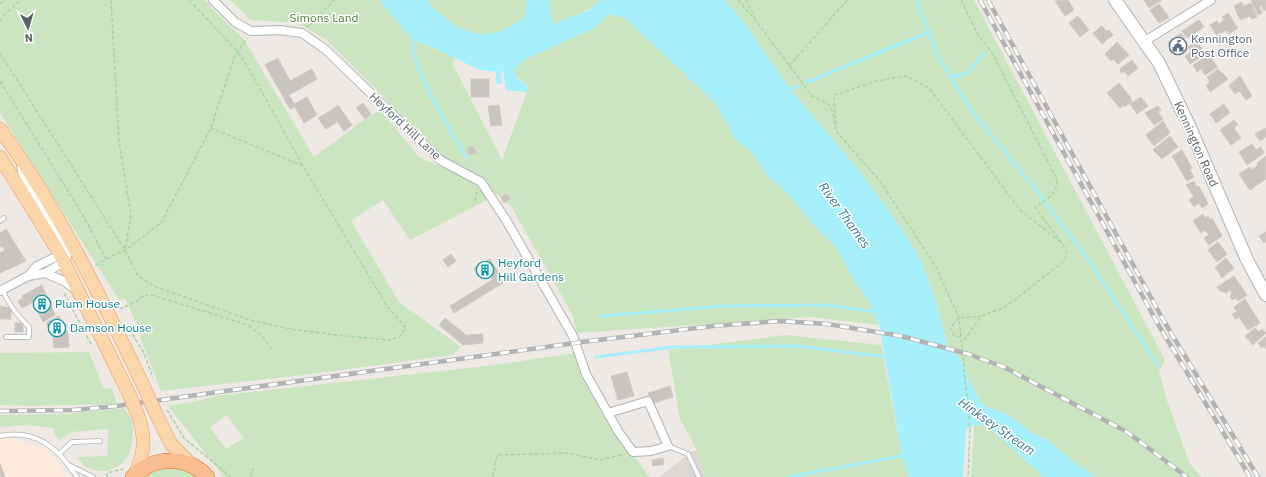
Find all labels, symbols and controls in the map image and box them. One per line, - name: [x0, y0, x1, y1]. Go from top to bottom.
- north arrow: [8, 8, 48, 48]
- park label: Simons Land: [290, 10, 358, 25]
- text: N: [24, 31, 33, 45]
- place label: Kennington Post Office: [1191, 31, 1252, 60]
- public building icon: Kennington Post Office: [1168, 36, 1188, 56]
- street label: Heyford Hill Lane: [366, 89, 445, 163]
- street label: Kennington Road: [1171, 99, 1222, 189]
- water label: River Thames: [815, 179, 874, 252]
- place label: Heyford Hill Gardens: [498, 255, 564, 284]
- building icon: Heyford Hill Gardens: [475, 260, 495, 280]
- building icon: Plum House: [32, 294, 52, 314]
- place label: Plum House: [55, 296, 121, 311]
- building icon: Damson House: [47, 318, 67, 338]
- place label: Damson House: [70, 320, 152, 335]
- water label: Hinksey Stream: [955, 394, 1038, 459]

